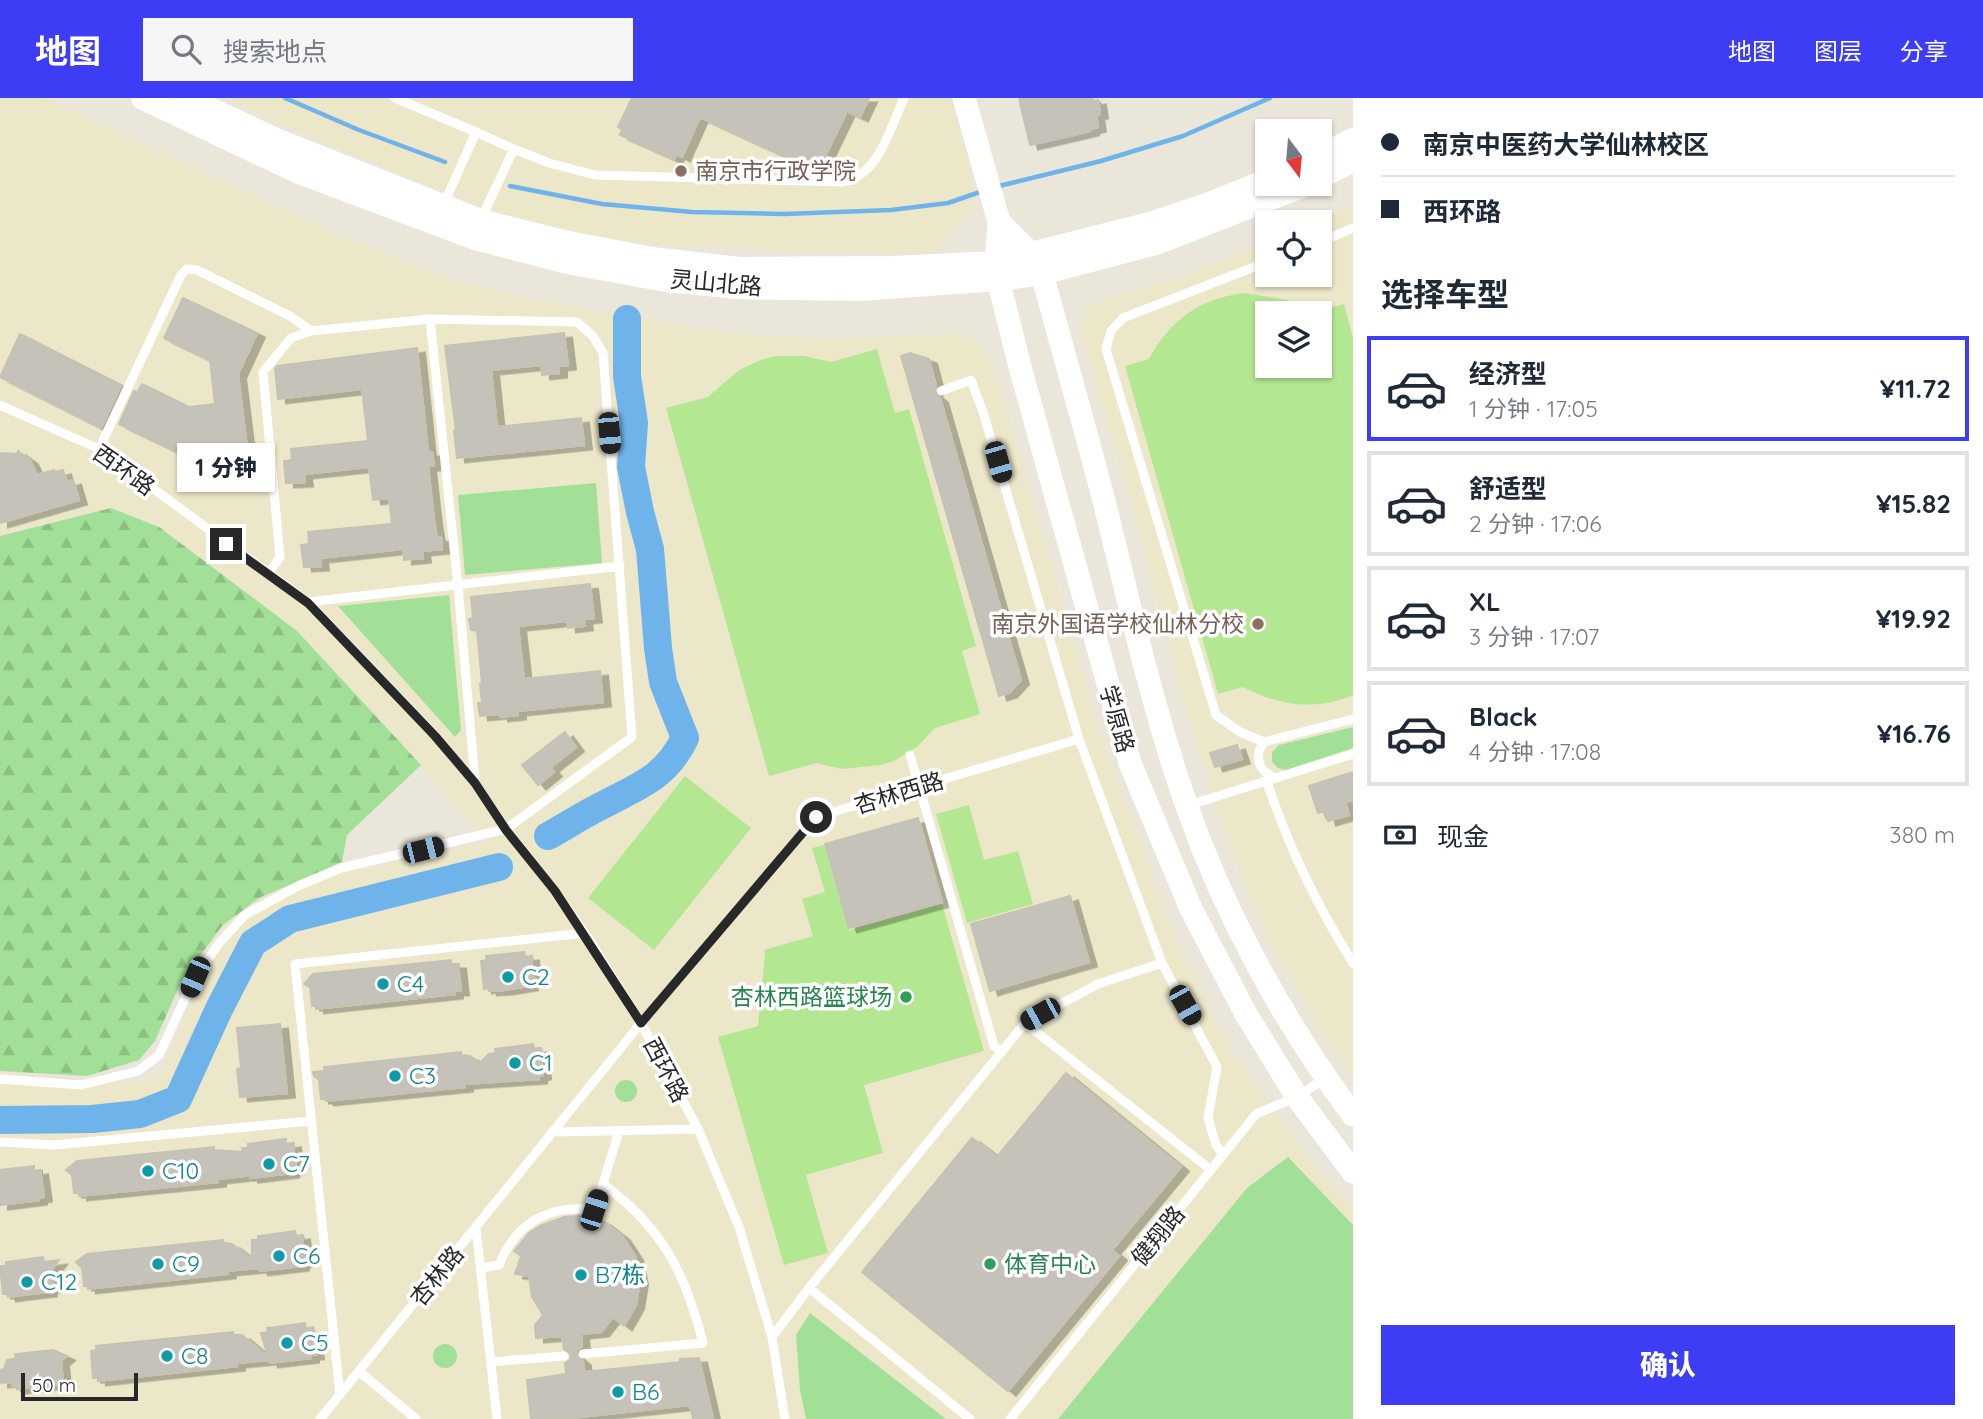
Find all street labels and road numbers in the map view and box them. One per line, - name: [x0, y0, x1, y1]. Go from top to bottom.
- street label: 灵山北路: [669, 264, 763, 301]
- street label: 西环路: [88, 438, 161, 501]
- street label: 学原路: [1094, 682, 1141, 756]
- street label: 杏林西路: [851, 765, 947, 820]
- street label: 西环路: [637, 1032, 695, 1107]
- street label: 健翔路: [1125, 1200, 1191, 1272]
- street label: 杏林路: [404, 1240, 470, 1312]

